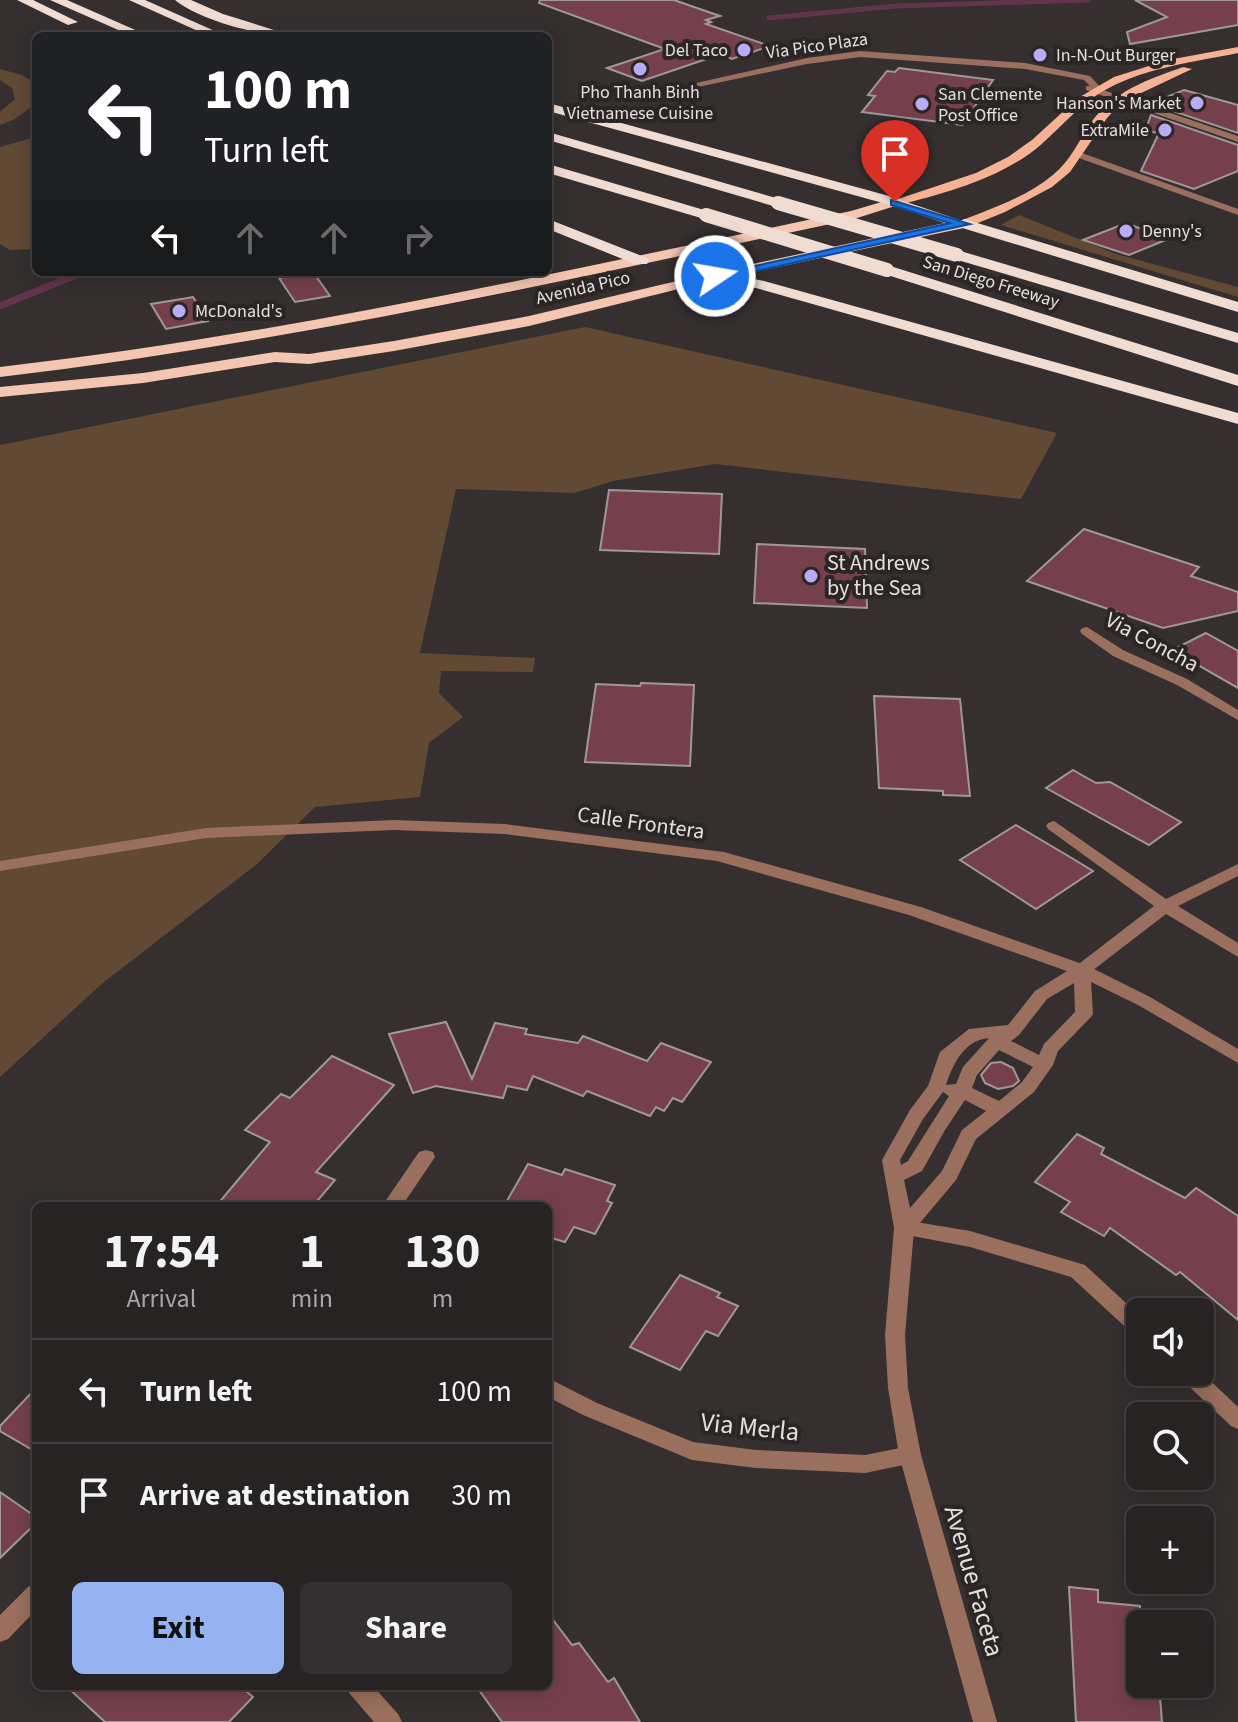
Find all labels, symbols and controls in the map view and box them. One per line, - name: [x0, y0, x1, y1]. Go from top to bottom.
- street label: Via Pico Plaza: [765, 26, 869, 66]
- place label: Del Taco: [665, 38, 728, 63]
- marker: Del Taco: [735, 41, 753, 59]
- place label: In-N-Out Burger: [1056, 43, 1176, 68]
- marker: In-N-Out Burger: [1031, 46, 1049, 64]
- text: 100 m: [204, 51, 352, 130]
- marker: Pho Thanh Binh Vietnamese Cuisine: [631, 60, 649, 78]
- icon: left: [72, 64, 176, 168]
- place label: Pho Thanh Binh Vietnamese Cuisine: [567, 80, 713, 126]
- place label: San Clemente Post Office: [938, 82, 1042, 128]
- place label: Hanson's Market: [1056, 91, 1181, 116]
- marker: Hanson's Market: [1188, 94, 1206, 112]
- marker: San Clemente Post Office: [913, 95, 931, 113]
- place label: ExtraMile: [1080, 118, 1149, 143]
- pin: [861, 120, 929, 202]
- marker: ExtraMile: [1156, 121, 1174, 139]
- text: Turn left: [204, 125, 329, 176]
- icon: arrive: [873, 132, 917, 176]
- icon: left: [144, 216, 188, 260]
- icon: ahead: [228, 216, 272, 260]
- icon: ahead: [312, 216, 356, 260]
- icon: right: [396, 216, 440, 260]
- place label: Denny's: [1142, 219, 1202, 244]
- marker: Denny's: [1117, 222, 1135, 240]
- position arrow: [673, 234, 757, 318]
- street label: San Diego Freeway: [920, 249, 1063, 315]
- street label: Avenida Pico: [533, 265, 633, 311]
- place label: McDonald's: [195, 299, 282, 324]
- marker: McDonald's: [170, 302, 188, 320]
- place label: St Andrews by the Sea: [827, 547, 930, 604]
- marker: St Andrews by the Sea: [802, 567, 820, 585]
- street label: Via Concha: [1100, 604, 1204, 680]
- street label: Calle Frontera: [575, 798, 707, 848]
- text: 17:54: [103, 1218, 219, 1286]
- text: 1: [299, 1218, 325, 1286]
- text: 130: [404, 1218, 480, 1286]
- text: Arrival: [126, 1280, 196, 1317]
- text: min: [291, 1280, 333, 1317]
- text: m: [432, 1280, 453, 1317]
- map controls: [1126, 1298, 1214, 1698]
- button: sound: [1126, 1298, 1214, 1386]
- icon: left: [72, 1369, 116, 1413]
- text: Turn left: [140, 1370, 252, 1413]
- text: 100 m: [436, 1370, 512, 1413]
- button: search: [1126, 1402, 1214, 1490]
- street label: Via Merla: [699, 1403, 801, 1451]
- icon: arrive: [72, 1473, 116, 1517]
- text: Arrive at destination: [140, 1474, 410, 1517]
- text: 30 m: [451, 1474, 512, 1517]
- street label: Avenue Faceta: [935, 1501, 1013, 1661]
- button: +: [1126, 1506, 1214, 1594]
- button: Exit: [72, 1582, 284, 1674]
- button: Share: [300, 1582, 512, 1674]
- button: −: [1126, 1610, 1214, 1698]

